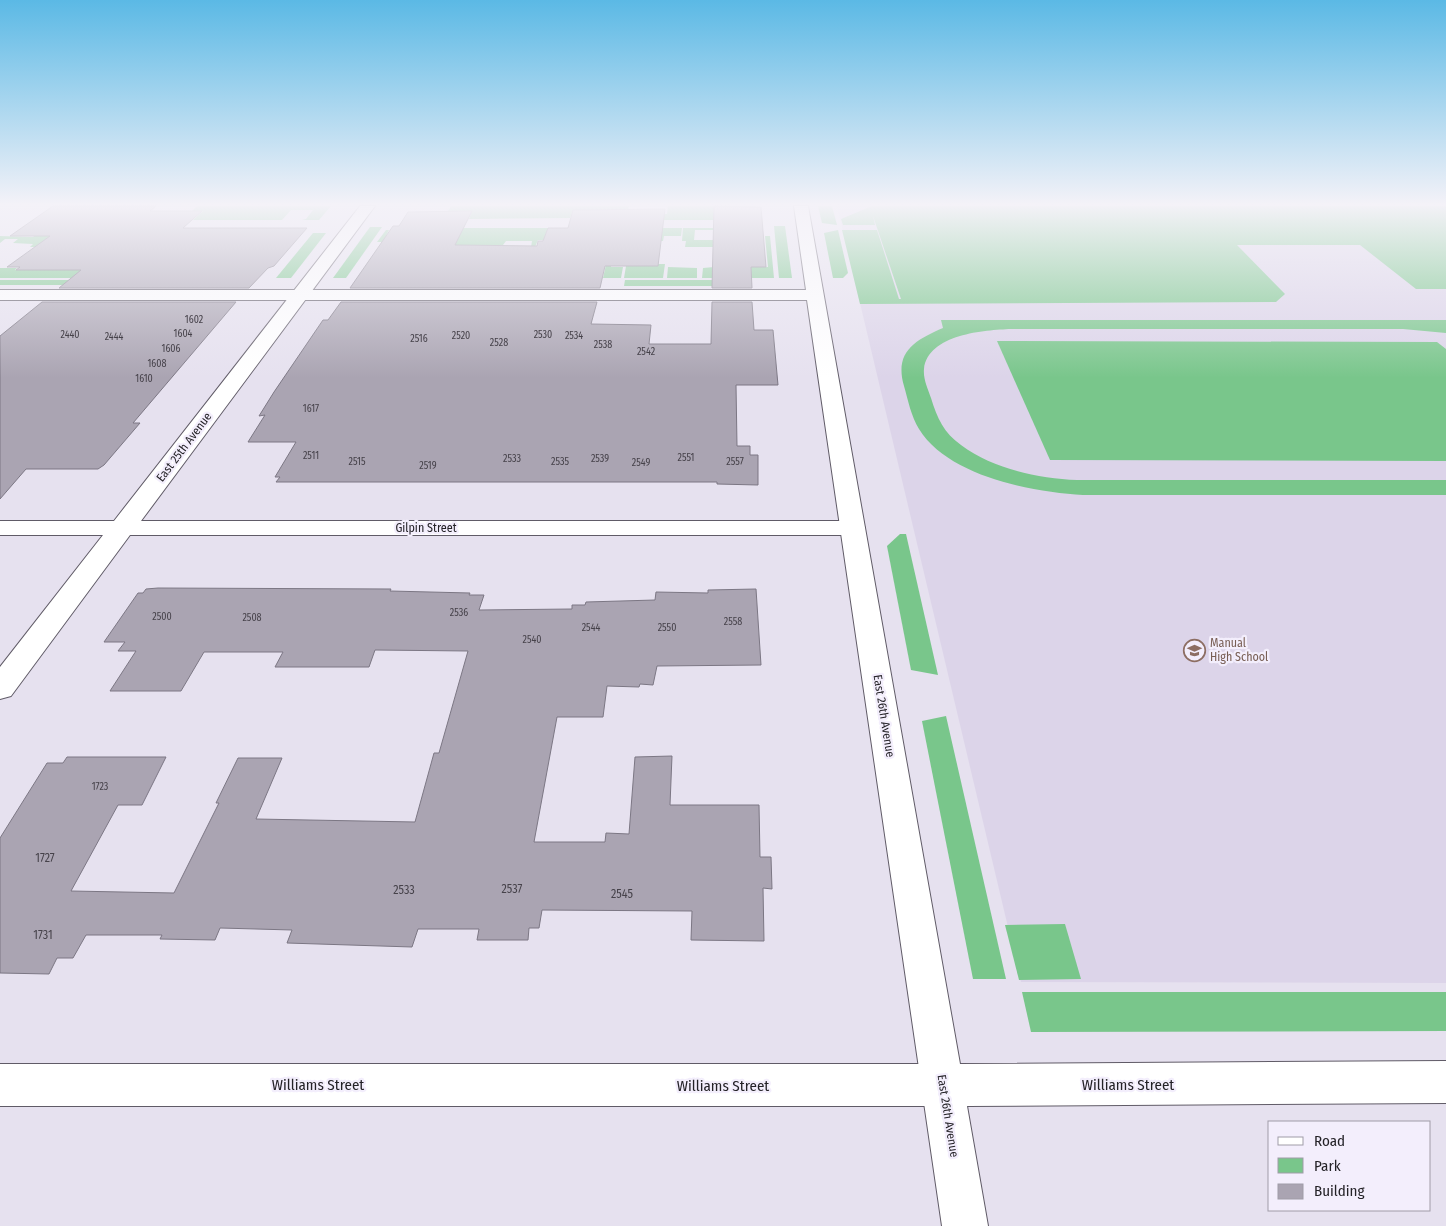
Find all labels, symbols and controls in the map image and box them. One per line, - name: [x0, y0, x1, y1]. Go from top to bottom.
- house number: 1602: [185, 314, 204, 326]
- house number: 1604: [174, 328, 193, 340]
- house number: 2440: [60, 329, 80, 341]
- house number: 2530: [534, 329, 552, 341]
- house number: 2520: [452, 330, 470, 342]
- house number: 2534: [565, 330, 583, 342]
- house number: 2444: [105, 331, 124, 343]
- house number: 2516: [410, 333, 428, 345]
- house number: 2528: [490, 337, 508, 349]
- house number: 2538: [594, 339, 612, 351]
- house number: 1606: [161, 343, 181, 355]
- house number: 2542: [637, 346, 656, 358]
- house number: 1608: [147, 358, 167, 370]
- house number: 1610: [135, 373, 153, 385]
- house number: 1617: [303, 403, 319, 415]
- street label: East 25th Avenue: [153, 410, 215, 484]
- house number: 2511: [303, 450, 319, 462]
- house number: 2551: [678, 452, 694, 464]
- house number: 2533: [503, 453, 521, 465]
- house number: 2539: [591, 453, 609, 465]
- house number: 2515: [349, 456, 366, 468]
- house number: 2535: [551, 456, 569, 468]
- house number: 2557: [726, 456, 744, 468]
- house number: 2549: [632, 457, 650, 469]
- house number: 2519: [419, 460, 437, 472]
- street label: Gilpin Street: [395, 521, 457, 535]
- house number: 2536: [450, 607, 468, 619]
- house number: 2500: [152, 611, 172, 623]
- house number: 2508: [242, 612, 262, 624]
- house number: 2558: [724, 616, 742, 628]
- house number: 2544: [582, 622, 600, 634]
- house number: 2550: [658, 622, 676, 634]
- house number: 2540: [522, 634, 542, 646]
- place label: Manual High School: [1210, 636, 1268, 664]
- school or university icon: Manual High School: [1182, 638, 1206, 662]
- street label: East 26th Avenue: [871, 674, 897, 758]
- house number: 1723: [92, 781, 109, 793]
- house number: 1727: [35, 851, 55, 865]
- house number: 2537: [502, 882, 523, 896]
- house number: 2533: [393, 883, 415, 897]
- house number: 2545: [611, 887, 633, 901]
- house number: 1731: [33, 928, 53, 942]
- street label: East 26th Avenue: [935, 1074, 961, 1158]
- street label: Williams Street: [272, 1076, 364, 1094]
- street label: Williams Street: [1082, 1076, 1174, 1094]
- street label: Williams Street: [677, 1077, 769, 1095]
- legend: [1268, 1121, 1431, 1211]
- text: Road: [1314, 1132, 1345, 1150]
- text: Park: [1314, 1157, 1341, 1175]
- text: Building: [1314, 1182, 1365, 1200]

